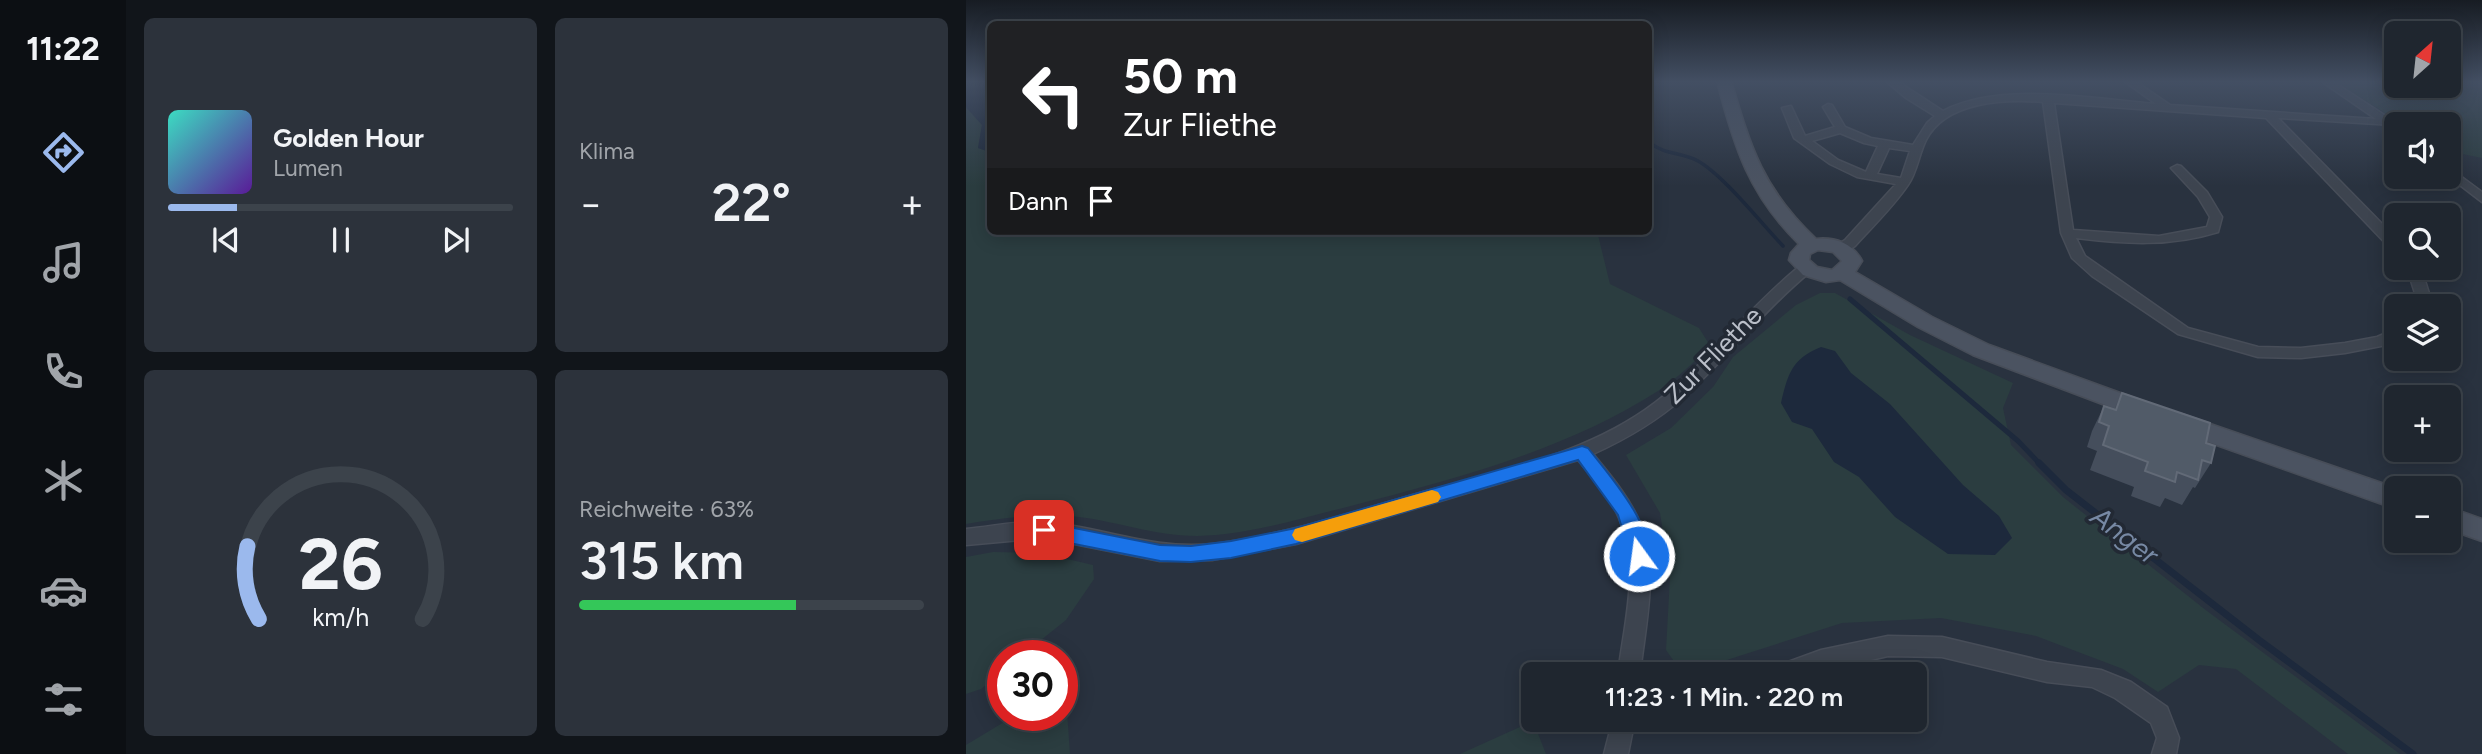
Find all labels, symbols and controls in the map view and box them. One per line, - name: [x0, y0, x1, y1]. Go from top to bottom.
- north arrow: [2384, 21, 2460, 98]
- map controls: [2384, 21, 2461, 553]
- text: 11:22: [26, 30, 100, 68]
- text: 50 m: [1123, 46, 1238, 105]
- icon: left: [1008, 49, 1099, 140]
- text: Zur Fliethe: [1123, 106, 1277, 144]
- button: sound: [2384, 112, 2461, 189]
- text: Golden Hour: [273, 122, 424, 154]
- icon: directions: [39, 128, 88, 177]
- text: Klima: [579, 137, 635, 165]
- text: Lumen: [273, 154, 343, 182]
- text: 22°: [712, 172, 791, 234]
- text: −: [579, 181, 603, 227]
- text: +: [900, 181, 924, 227]
- icon: arrive: [1082, 182, 1120, 220]
- text: Dann: [1008, 185, 1068, 217]
- button: search: [2384, 203, 2461, 280]
- icon: previous: [207, 221, 245, 259]
- icon: pause: [322, 221, 360, 259]
- icon: next: [437, 221, 475, 259]
- icon: music: [39, 238, 88, 287]
- button: layers: [2384, 294, 2461, 371]
- street label: Zur Fliethe: [1657, 299, 1769, 411]
- icon: phone: [39, 347, 88, 396]
- button: +: [2384, 385, 2461, 462]
- icon: climate: [39, 456, 88, 505]
- button: −: [2384, 476, 2461, 553]
- text: Reichweite · 63%: [579, 495, 754, 523]
- water label: Anger: [2084, 498, 2167, 572]
- pin: [1014, 500, 1074, 560]
- icon: arrive: [1025, 511, 1063, 549]
- position arrow: [1602, 519, 1676, 593]
- text: 26: [298, 520, 383, 607]
- text: 315 km: [579, 530, 744, 592]
- icon: car: [39, 566, 88, 615]
- text: km/h: [312, 602, 369, 632]
- speed limit sign: 30: [987, 640, 1078, 731]
- icon: filters: [39, 675, 88, 724]
- text: 11:23 · 1 Min. · 220 m: [1605, 681, 1843, 713]

